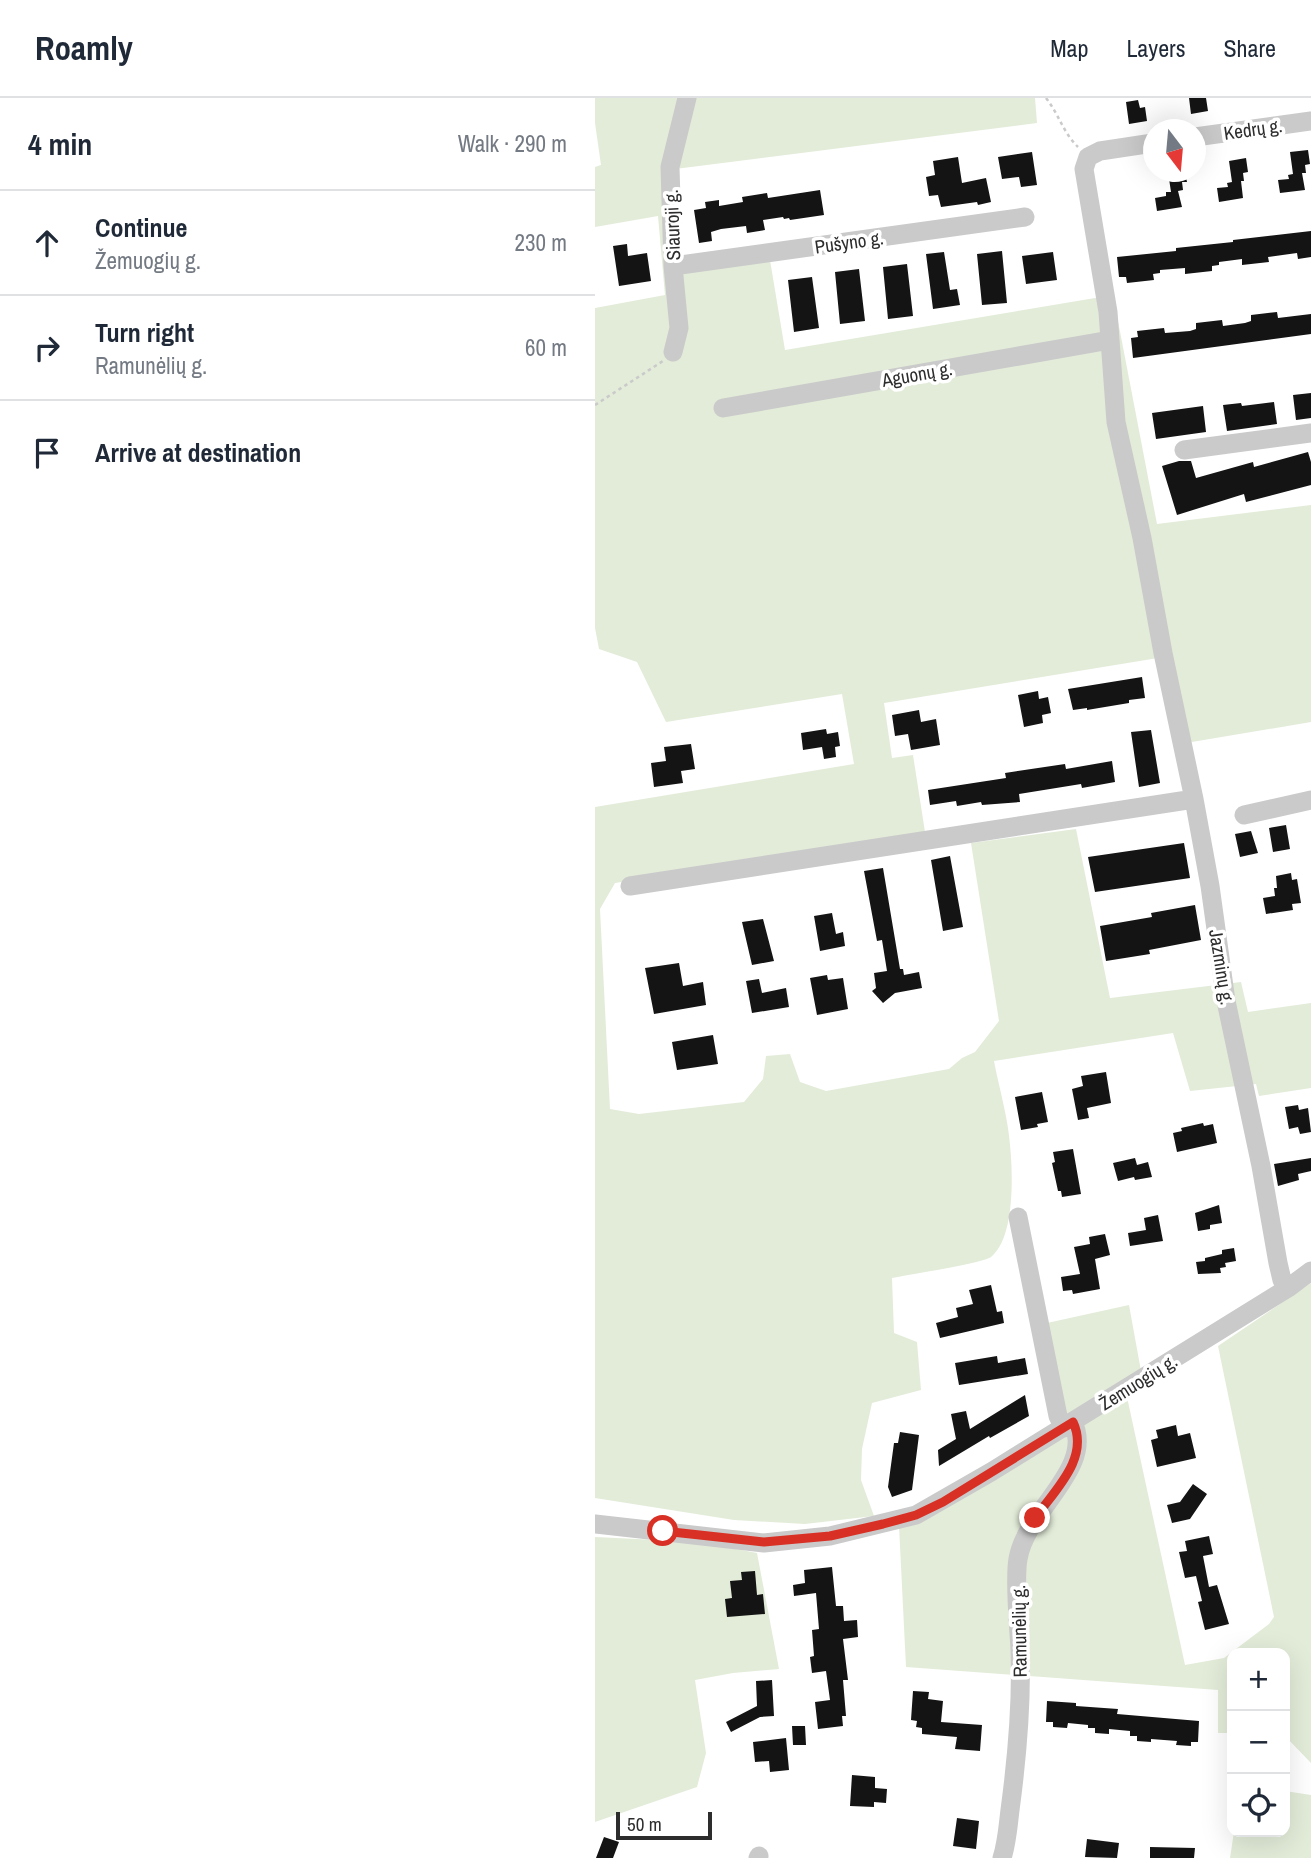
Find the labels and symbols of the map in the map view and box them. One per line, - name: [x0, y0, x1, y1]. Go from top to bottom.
- street label: Kedrų g.: [1222, 112, 1284, 146]
- north arrow: [1143, 119, 1206, 182]
- street label: Siauroji g.: [658, 189, 686, 261]
- street label: Pušyno g.: [813, 224, 885, 260]
- street label: Aguonų g.: [879, 355, 954, 393]
- street label: Jazminų g.: [1203, 927, 1241, 1007]
- street label: Žemuogių g.: [1094, 1348, 1182, 1416]
- route end: [1019, 1502, 1050, 1533]
- route start: [647, 1515, 678, 1546]
- street label: Ramunėlių g.: [1005, 1584, 1033, 1678]
- scale bar: [616, 1809, 712, 1841]

